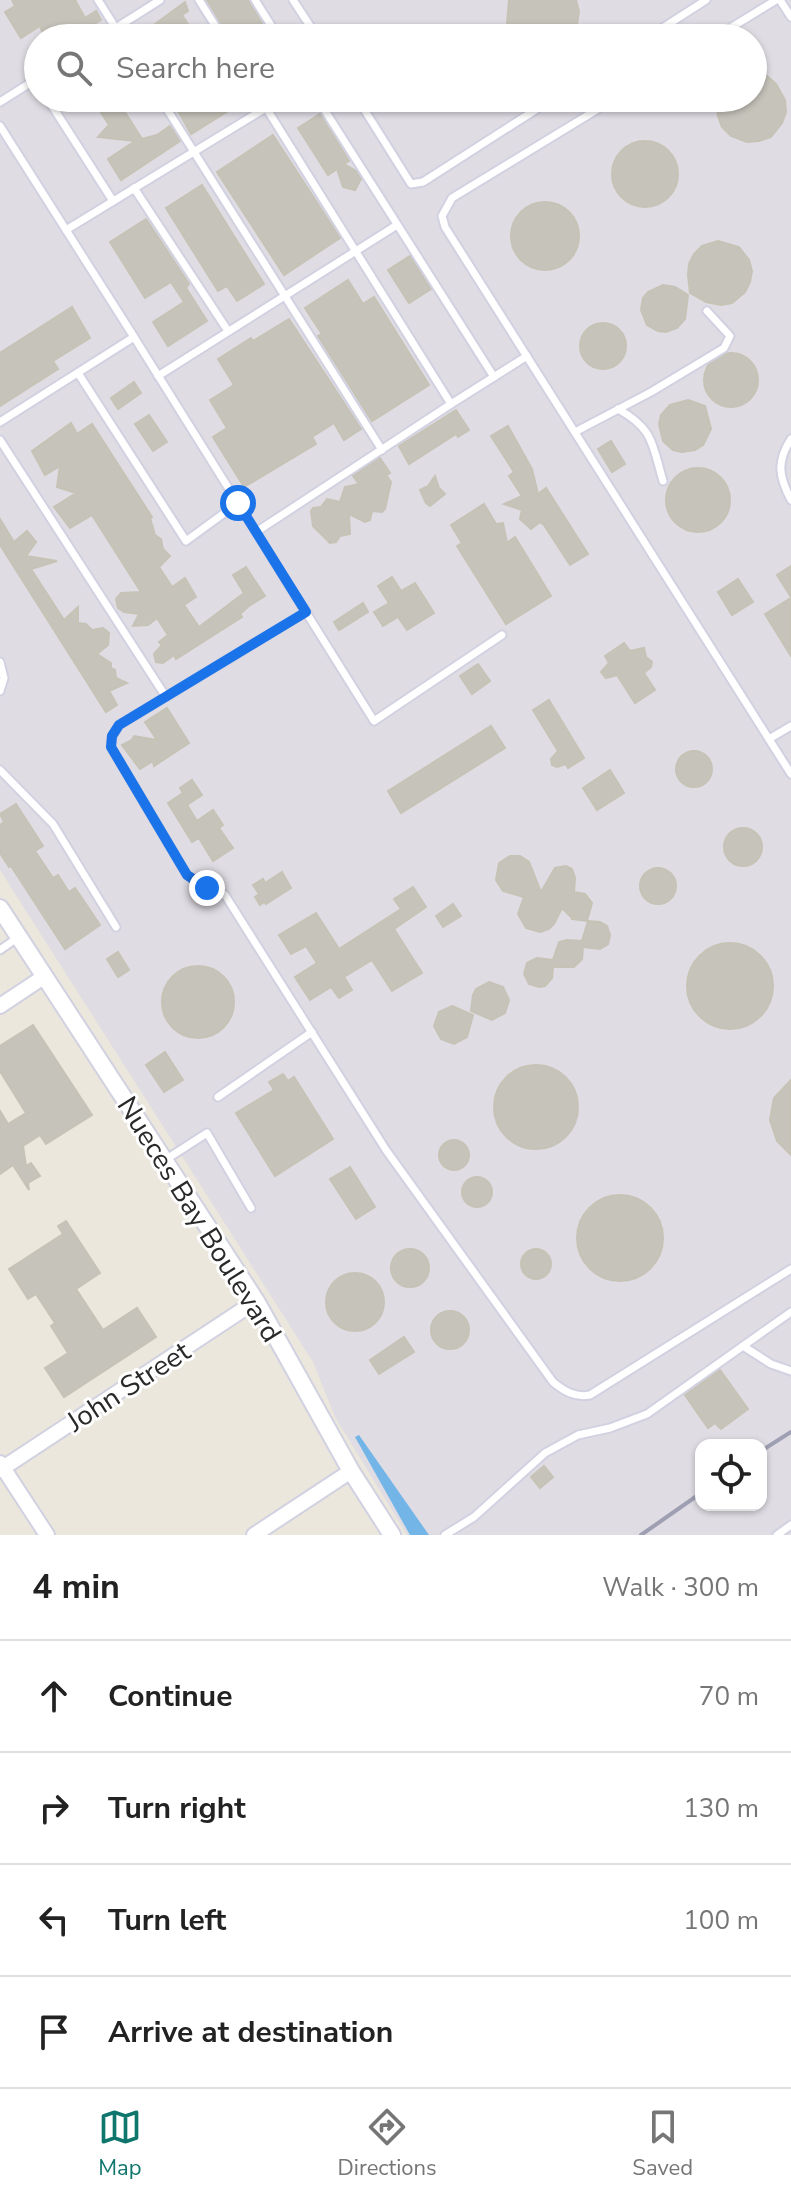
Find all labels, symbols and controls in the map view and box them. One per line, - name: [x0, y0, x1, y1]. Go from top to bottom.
- search box: [24, 24, 767, 112]
- icon: search: [52, 46, 96, 90]
- text: Search here: [116, 48, 275, 89]
- route start: [220, 485, 256, 521]
- route end: [189, 870, 225, 906]
- street label: Nueces Bay Boulevard: [108, 1089, 290, 1350]
- street label: John Street: [59, 1333, 198, 1441]
- map controls: [695, 1439, 767, 1511]
- button: locate: [695, 1439, 767, 1511]
- text: 4 min: [32, 1564, 120, 1610]
- text: Walk · 300 m: [602, 1570, 759, 1605]
- icon: ahead: [32, 1674, 76, 1718]
- text: Continue: [108, 1676, 233, 1717]
- text: 70 m: [699, 1679, 759, 1714]
- icon: right: [32, 1786, 76, 1830]
- text: Turn right: [108, 1788, 246, 1829]
- text: 130 m: [683, 1791, 759, 1826]
- icon: left: [32, 1898, 76, 1942]
- text: Turn left: [108, 1900, 226, 1941]
- text: 100 m: [683, 1903, 759, 1938]
- icon: arrive: [32, 2010, 76, 2054]
- text: Arrive at destination: [108, 2012, 393, 2053]
- tab: Map: [98, 2105, 142, 2183]
- tab: Directions: [338, 2105, 437, 2183]
- tab: Saved: [632, 2105, 693, 2183]

